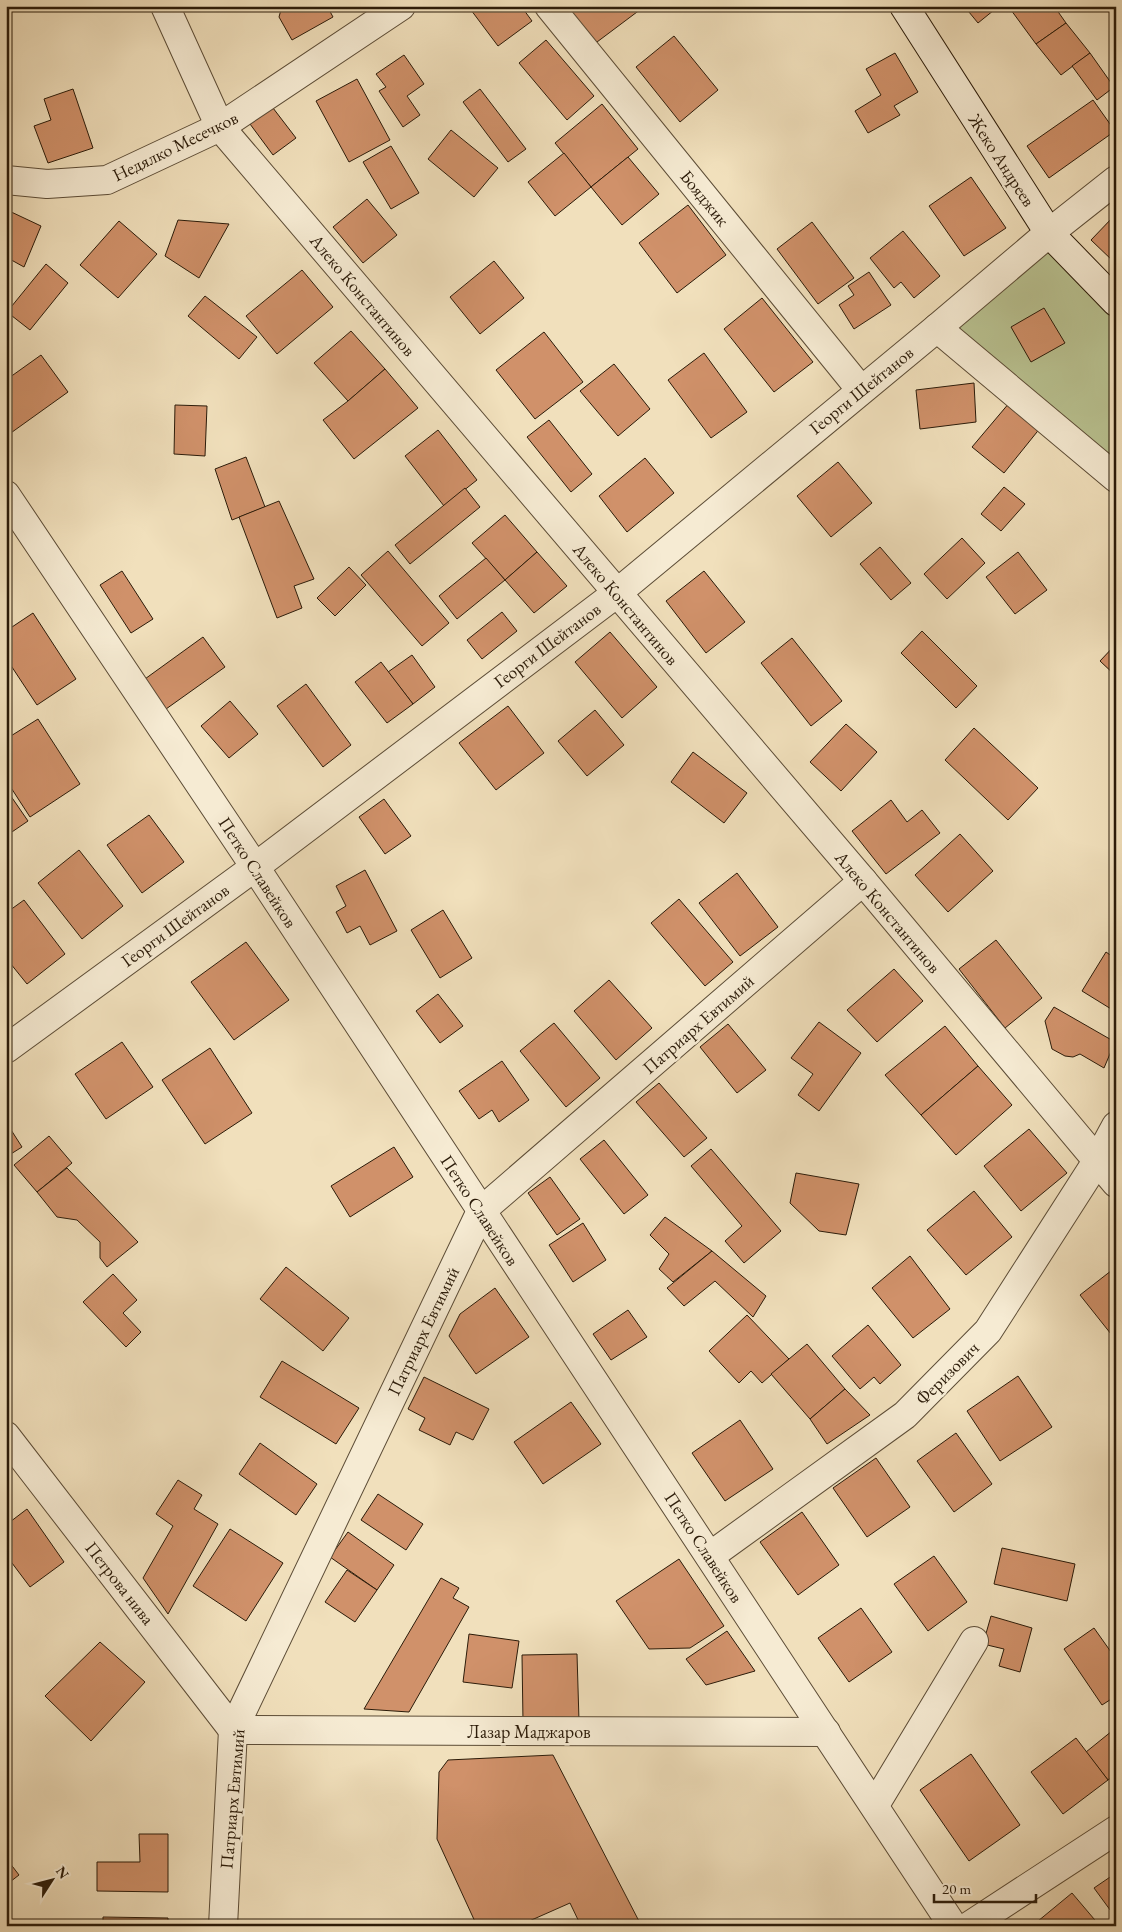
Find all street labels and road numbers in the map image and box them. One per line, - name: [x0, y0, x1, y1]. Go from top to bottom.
- street label: Недялко Месечков: [108, 106, 242, 186]
- street label: Жеко Андреев: [963, 108, 1041, 211]
- street label: Бояджик: [675, 165, 735, 231]
- street label: Алеко Константинов: [304, 228, 421, 361]
- street label: Георги Шейтанов: [804, 341, 918, 439]
- street label: Алеко Константинов: [567, 537, 684, 670]
- street label: Георги Шейтанов: [489, 597, 605, 693]
- street label: Петко Славейков: [214, 812, 303, 932]
- street label: Алеко Константинов: [829, 845, 946, 978]
- street label: Георги Шейтанов: [117, 878, 234, 972]
- street label: Патриарх Евтимий: [637, 969, 759, 1079]
- street label: Петко Славейков: [436, 1150, 525, 1270]
- street label: Патриарх Евтимий: [382, 1262, 464, 1399]
- street label: Феризович: [910, 1336, 984, 1410]
- street label: Петко Славейков: [660, 1487, 749, 1607]
- street label: Петрова нива: [80, 1537, 160, 1630]
- street label: Лазар Маджаров: [467, 1720, 591, 1743]
- street label: Патриарх Евтимий: [214, 1728, 250, 1870]

